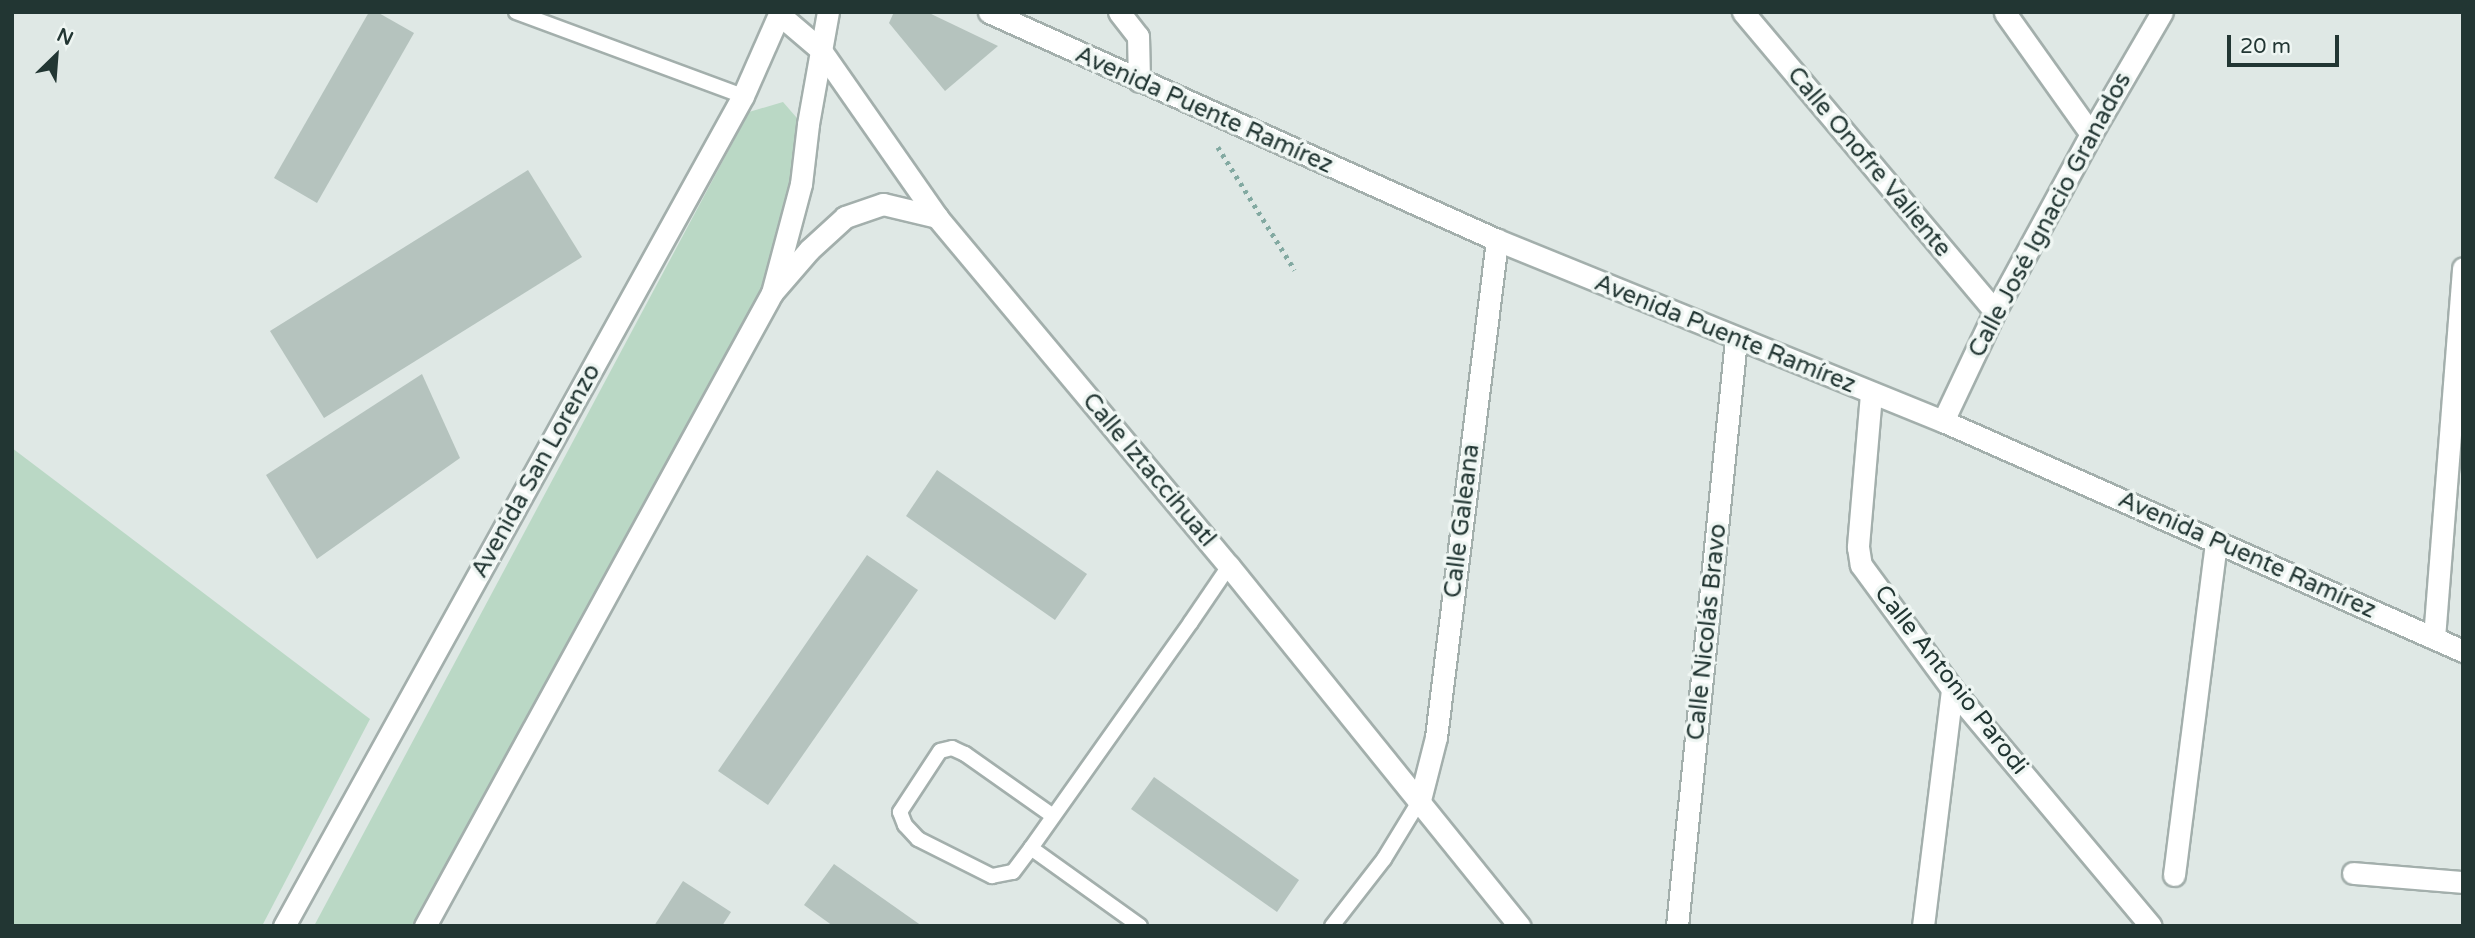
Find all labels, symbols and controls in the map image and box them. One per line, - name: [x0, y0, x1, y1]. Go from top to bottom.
- north arrow: [21, 21, 91, 91]
- scale bar: [2230, 21, 2342, 65]
- text: N: [53, 24, 76, 50]
- text: 20 m: [2240, 34, 2291, 59]
- street label: Avenida Puente Ramírez: [1071, 40, 1337, 180]
- street label: Calle Onofre Valiente: [1781, 61, 1957, 263]
- street label: Calle José Ignacio Granados: [1962, 68, 2138, 362]
- street label: Avenida Puente Ramírez: [1590, 268, 1860, 400]
- street label: Avenida San Lorenzo: [465, 359, 607, 583]
- street label: Calle Iztaccihuatl: [1076, 387, 1222, 553]
- street label: Calle Galeana: [1438, 442, 1486, 600]
- street label: Avenida Puente Ramírez: [2114, 485, 2380, 625]
- street label: Calle Nicolás Bravo: [1681, 522, 1733, 742]
- street label: Calle Antonio Parodi: [1868, 579, 2034, 781]

